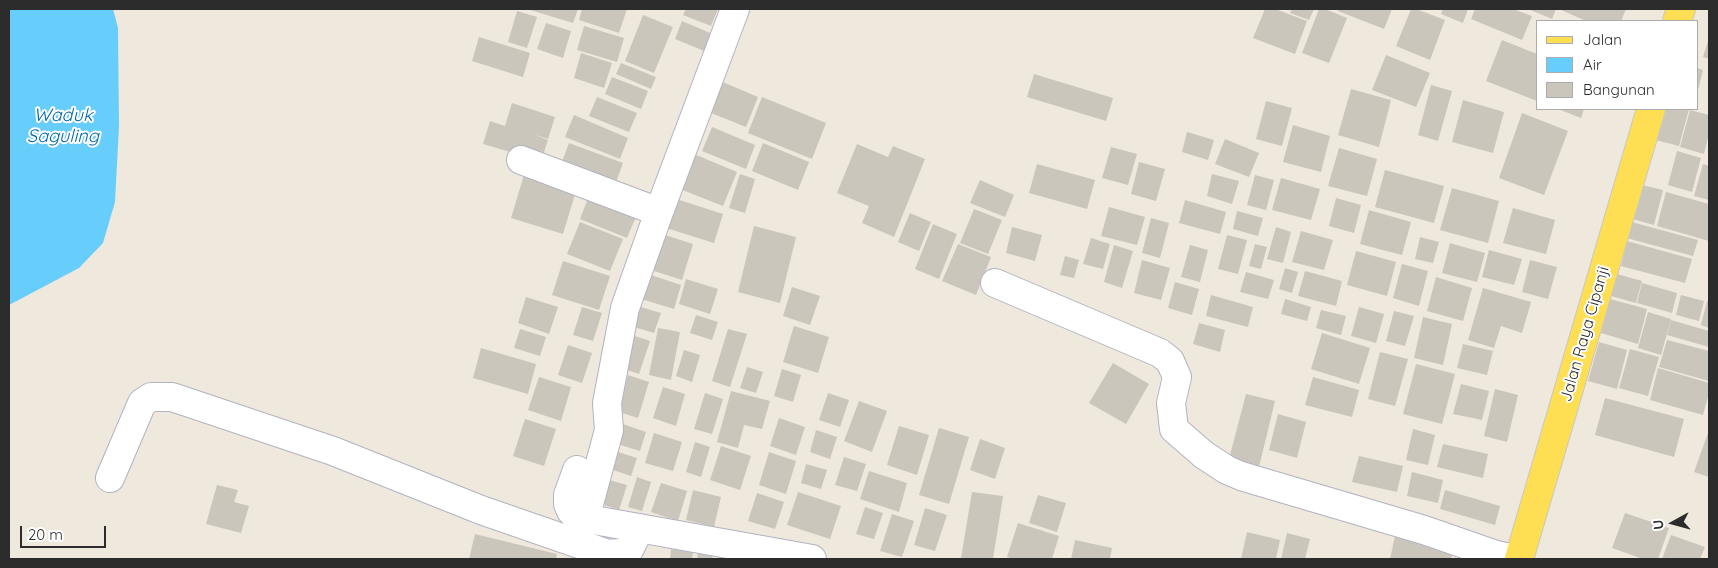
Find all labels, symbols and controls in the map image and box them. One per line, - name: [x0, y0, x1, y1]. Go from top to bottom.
- legend: [1536, 20, 1698, 110]
- text: Jalan: [1583, 30, 1622, 49]
- text: Air: [1583, 55, 1602, 74]
- text: Bangunan: [1583, 80, 1655, 99]
- water label: Waduk Saguling: [27, 105, 99, 148]
- street label: Jalan Raya Cipanji: [1557, 264, 1613, 404]
- north arrow: [1648, 498, 1698, 548]
- scale bar: [22, 516, 109, 548]
- text: U: [1649, 519, 1668, 531]
- text: 20 m: [28, 525, 63, 544]

